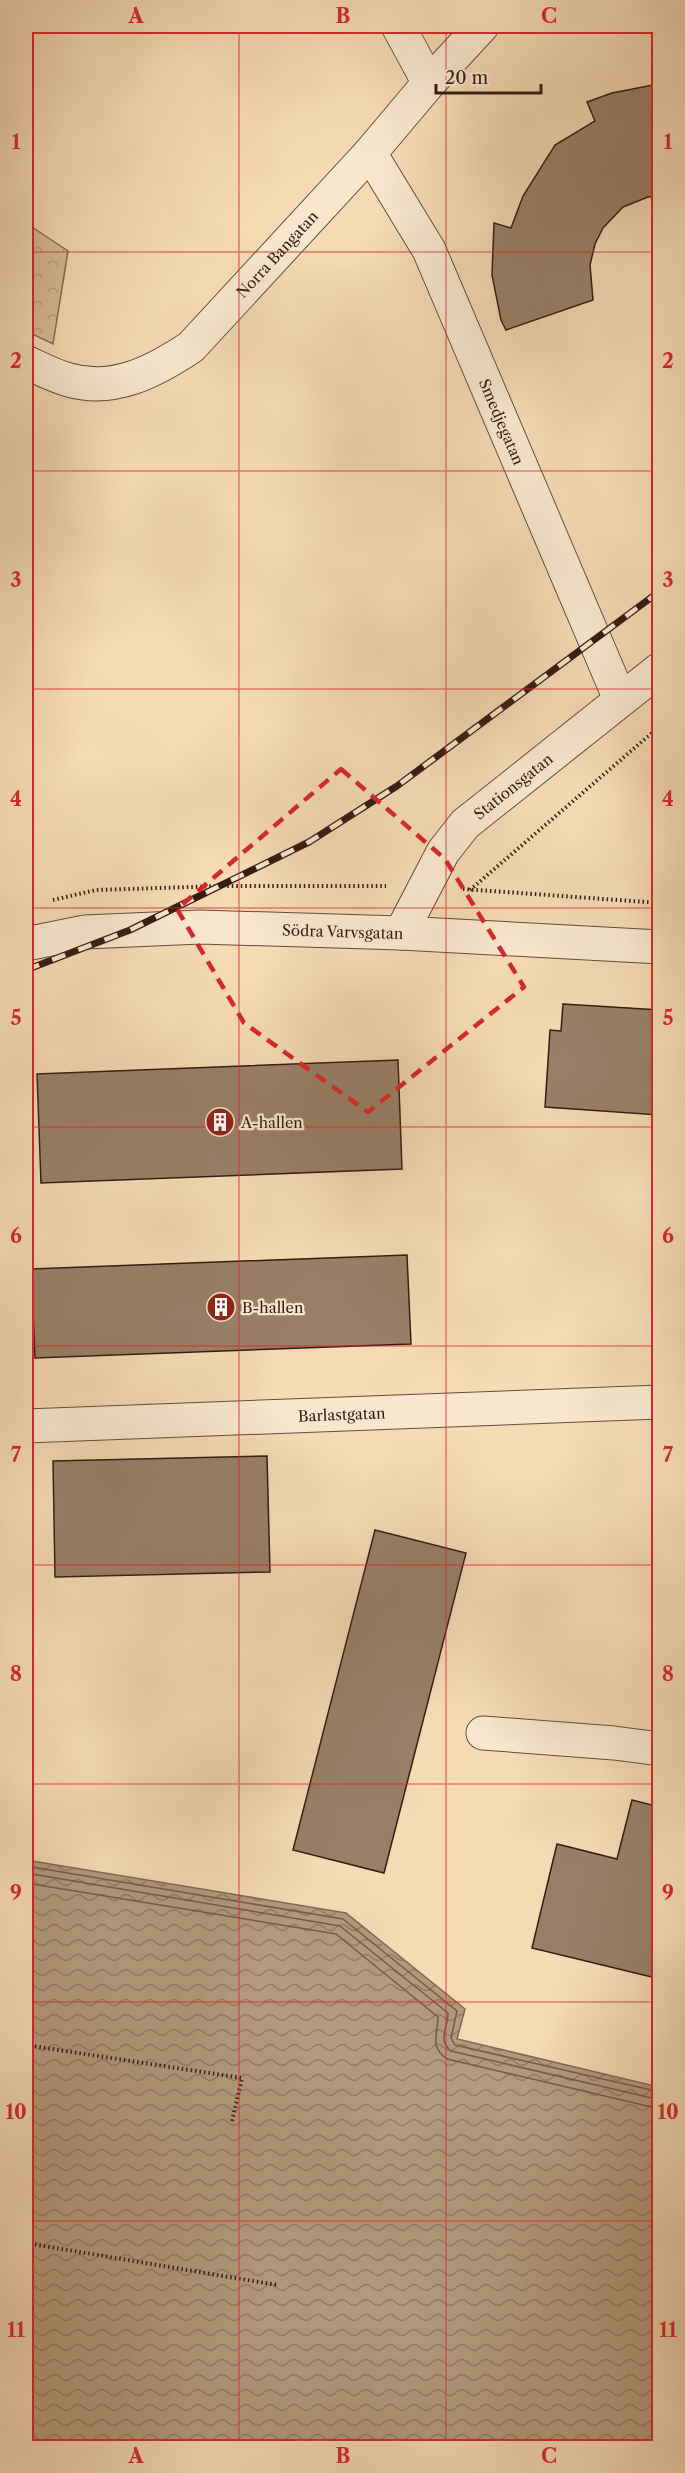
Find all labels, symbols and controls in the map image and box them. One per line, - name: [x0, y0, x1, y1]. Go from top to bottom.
- text: A: [127, 4, 144, 28]
- text: B: [336, 4, 351, 28]
- text: C: [541, 4, 557, 28]
- scale bar: [436, 57, 541, 95]
- text: 20 m: [445, 67, 489, 89]
- text: 1: [12, 130, 21, 154]
- text: 1: [664, 130, 673, 154]
- street label: Norra Bangatan: [232, 206, 322, 301]
- text: 2: [10, 349, 22, 373]
- text: 2: [662, 349, 674, 373]
- street label: Smedjegatan: [475, 376, 529, 468]
- text: 3: [10, 568, 22, 592]
- text: 3: [662, 568, 674, 592]
- street label: Stationsgatan: [470, 748, 557, 823]
- text: 4: [10, 787, 22, 811]
- text: 4: [662, 787, 674, 811]
- street label: Södra Varvsgatan: [282, 920, 404, 943]
- text: 5: [10, 1006, 22, 1030]
- text: 5: [662, 1006, 674, 1030]
- building icon: A-hallen: [204, 1106, 236, 1138]
- place label: A-hallen: [240, 1113, 303, 1132]
- text: 6: [10, 1224, 22, 1248]
- text: 6: [662, 1224, 674, 1248]
- building icon: B-hallen: [205, 1291, 237, 1323]
- place label: B-hallen: [242, 1298, 304, 1317]
- street label: Barlastgatan: [298, 1403, 386, 1425]
- text: 7: [11, 1443, 22, 1467]
- text: 7: [663, 1443, 674, 1467]
- text: 8: [10, 1662, 22, 1686]
- text: 8: [662, 1662, 674, 1686]
- text: 9: [10, 1881, 22, 1905]
- text: 9: [662, 1881, 674, 1905]
- text: 10: [5, 2100, 27, 2124]
- text: 10: [657, 2100, 679, 2124]
- text: 11: [7, 2318, 25, 2342]
- text: 11: [659, 2318, 677, 2342]
- text: A: [127, 2444, 144, 2468]
- text: B: [336, 2444, 351, 2468]
- text: C: [541, 2444, 557, 2468]

